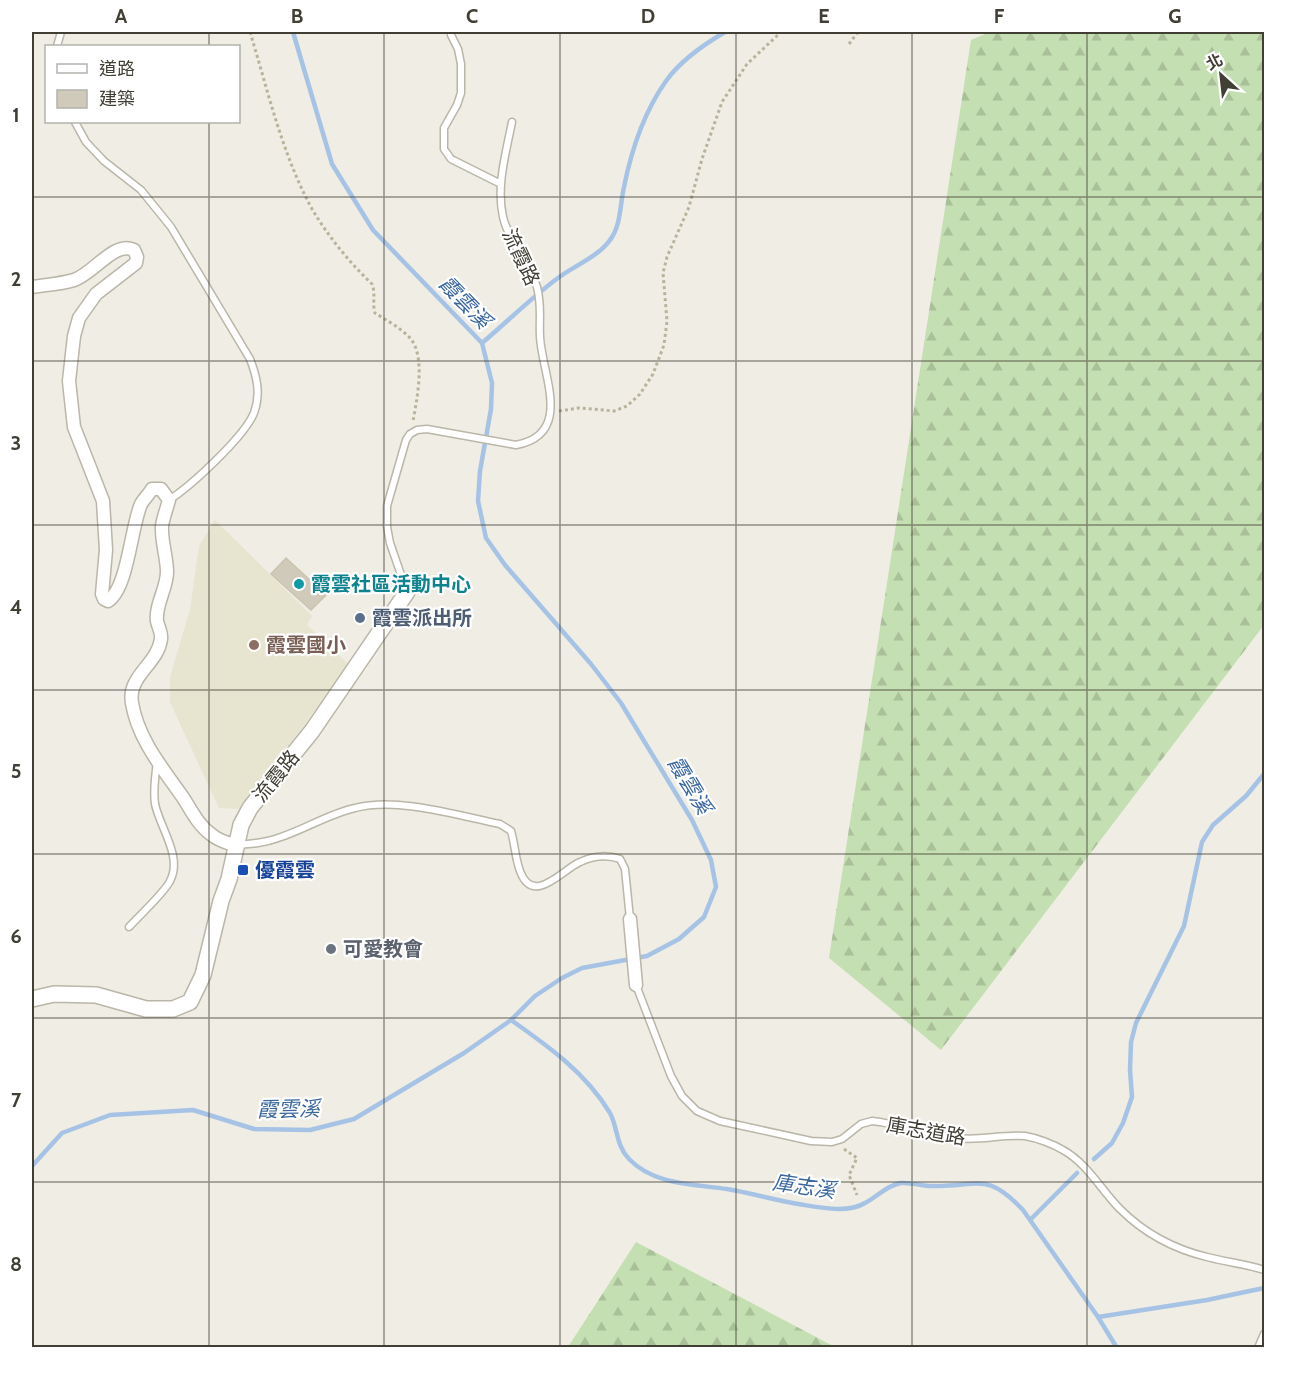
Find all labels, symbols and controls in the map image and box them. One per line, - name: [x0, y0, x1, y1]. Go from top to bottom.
- text: A: [115, 4, 128, 28]
- text: B: [291, 4, 303, 28]
- text: C: [466, 4, 478, 28]
- text: D: [641, 4, 655, 28]
- text: E: [818, 4, 830, 28]
- text: F: [994, 4, 1005, 28]
- text: G: [1168, 4, 1182, 28]
- legend: [45, 45, 240, 123]
- north arrow: [1191, 45, 1251, 105]
- text: 北: [1203, 50, 1226, 74]
- text: 道路: [99, 58, 135, 80]
- text: 建築: [99, 88, 135, 110]
- text: 1: [12, 103, 20, 127]
- street label: 流霞路: [497, 225, 545, 289]
- text: 2: [11, 267, 21, 291]
- water label: 霞雲溪: [434, 271, 498, 336]
- text: 3: [11, 431, 21, 455]
- place label: 霞雲社區活動中心: [311, 572, 471, 596]
- marker: 霞雲社區活動中心: [292, 577, 306, 591]
- text: 4: [10, 595, 22, 619]
- place label: 霞雲派出所: [372, 606, 472, 630]
- marker: 霞雲派出所: [353, 611, 367, 625]
- place label: 霞雲國小: [266, 633, 346, 657]
- marker: 霞雲國小: [247, 638, 261, 652]
- street label: 流霞路: [248, 745, 304, 807]
- water label: 霞雲溪: [663, 752, 718, 821]
- text: 5: [11, 759, 21, 783]
- place label: 優霞雲: [255, 858, 315, 882]
- marker: 優霞雲: [236, 863, 250, 877]
- text: 6: [10, 924, 22, 948]
- place label: 可愛教會: [343, 937, 423, 961]
- marker: 可愛教會: [324, 942, 338, 956]
- text: 7: [11, 1088, 22, 1112]
- water label: 霞雲溪: [256, 1096, 323, 1122]
- street label: 庫志道路: [885, 1112, 967, 1150]
- water label: 庫志溪: [771, 1169, 840, 1203]
- text: 8: [10, 1252, 22, 1276]

